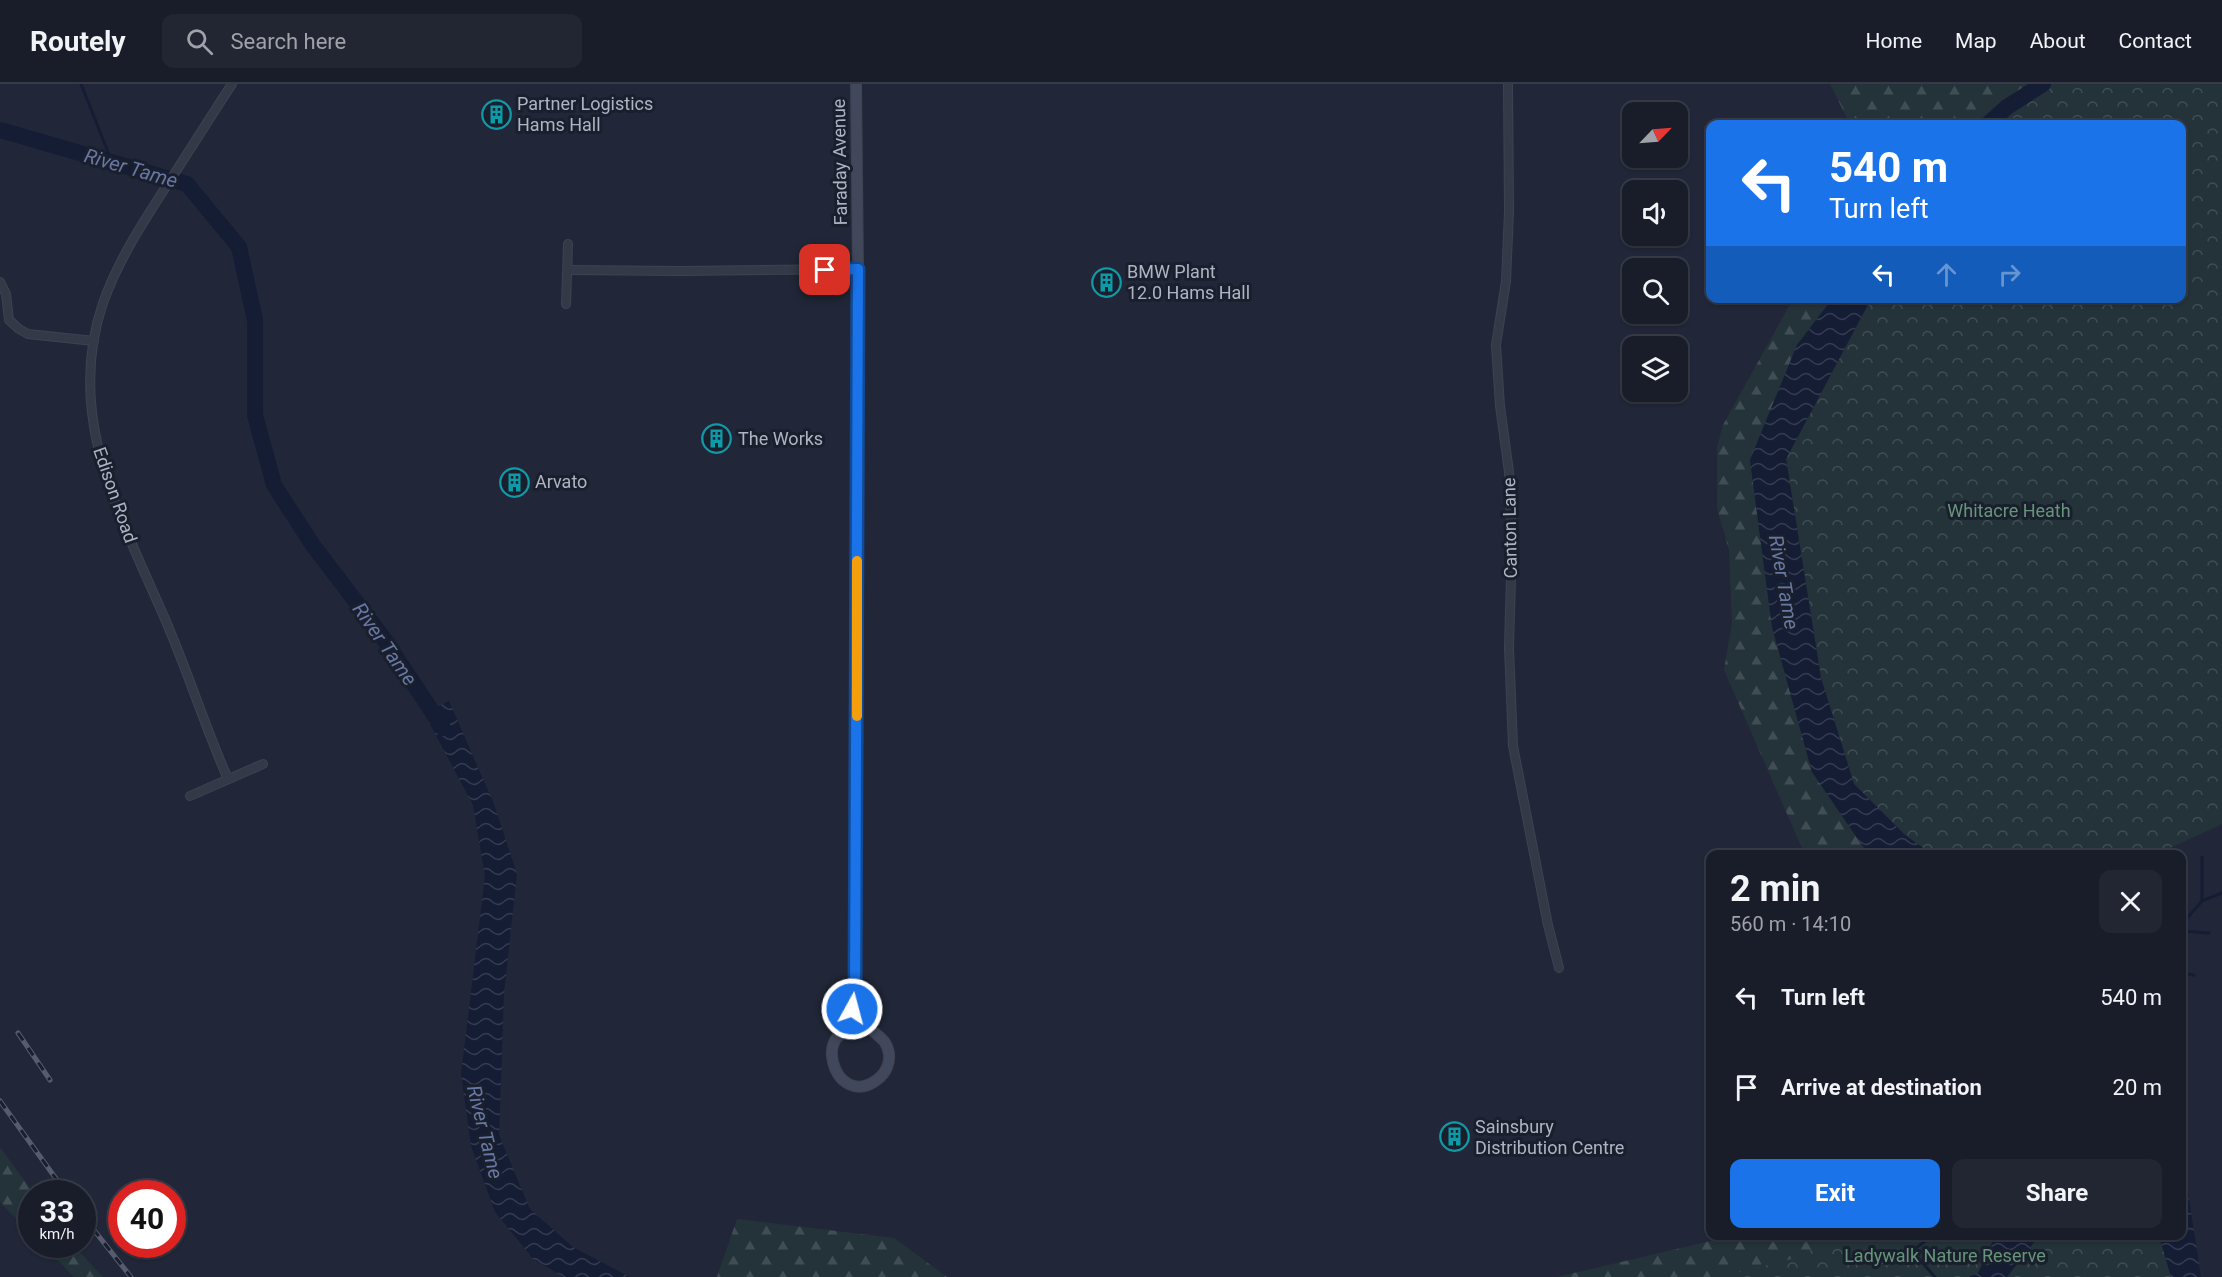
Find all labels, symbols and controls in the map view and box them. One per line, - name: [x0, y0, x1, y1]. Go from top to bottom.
- search box: [162, 14, 582, 68]
- text: Routely: [30, 25, 126, 58]
- icon: search: [183, 25, 216, 58]
- text: Search here: [231, 29, 346, 54]
- text: Home: [1866, 29, 1922, 53]
- text: Map: [1955, 29, 1997, 53]
- text: About: [2030, 29, 2086, 53]
- text: Contact: [2119, 29, 2192, 53]
- place label: Partner Logistics Hams Hall: [517, 93, 653, 135]
- building icon: Partner Logistics Hams Hall: [480, 98, 512, 130]
- street label: Faraday Avenue: [828, 99, 851, 226]
- north arrow: [1622, 102, 1688, 168]
- map controls: [1622, 102, 1688, 402]
- water label: River Tame: [82, 143, 180, 193]
- text: 540 m: [1829, 143, 1948, 192]
- icon: left: [1730, 144, 1808, 222]
- button: sound: [1622, 180, 1688, 246]
- text: Turn left: [1829, 193, 1929, 225]
- pin: [799, 244, 850, 295]
- icon: arrive: [808, 253, 841, 286]
- button: search: [1622, 258, 1688, 324]
- icon: left: [1867, 258, 1900, 291]
- icon: ahead: [1930, 258, 1963, 291]
- icon: right: [1993, 258, 2026, 291]
- place label: BMW Plant 12.0 Hams Hall: [1127, 261, 1250, 303]
- building icon: BMW Plant 12.0 Hams Hall: [1090, 266, 1122, 298]
- button: layers: [1622, 336, 1688, 402]
- building icon: The Works: [701, 423, 733, 455]
- place label: The Works: [738, 428, 823, 449]
- street label: Edison Road: [89, 444, 142, 545]
- building icon: Arvato: [498, 466, 530, 498]
- place label: Arvato: [535, 471, 587, 492]
- street label: Canton Lane: [1498, 477, 1521, 579]
- park label: Whitacre Heath: [1947, 500, 2071, 521]
- water label: River Tame: [1764, 533, 1804, 631]
- water label: River Tame: [348, 598, 422, 690]
- text: 2 min: [1730, 868, 1821, 910]
- button: close: [2099, 870, 2162, 933]
- text: 560 m · 14:10: [1730, 912, 1851, 936]
- position arrow: [820, 977, 884, 1041]
- icon: left: [1730, 981, 1763, 1014]
- text: Turn left: [1781, 985, 1865, 1010]
- text: 540 m: [2100, 985, 2162, 1010]
- icon: arrive: [1730, 1071, 1763, 1104]
- text: Arrive at destination: [1781, 1075, 1982, 1100]
- text: 20 m: [2113, 1075, 2162, 1100]
- water label: River Tame: [462, 1083, 508, 1181]
- place label: Sainsbury Distribution Centre: [1475, 1116, 1624, 1158]
- building icon: Sainsbury Distribution Centre: [1438, 1121, 1470, 1153]
- button: Exit: [1730, 1159, 1940, 1228]
- button: Share: [1952, 1159, 2162, 1228]
- speed limit sign: 40: [108, 1180, 186, 1258]
- text: 33: [40, 1194, 74, 1229]
- text: km/h: [39, 1225, 75, 1243]
- park label: Ladywalk Nature Reserve: [1844, 1245, 2046, 1266]

